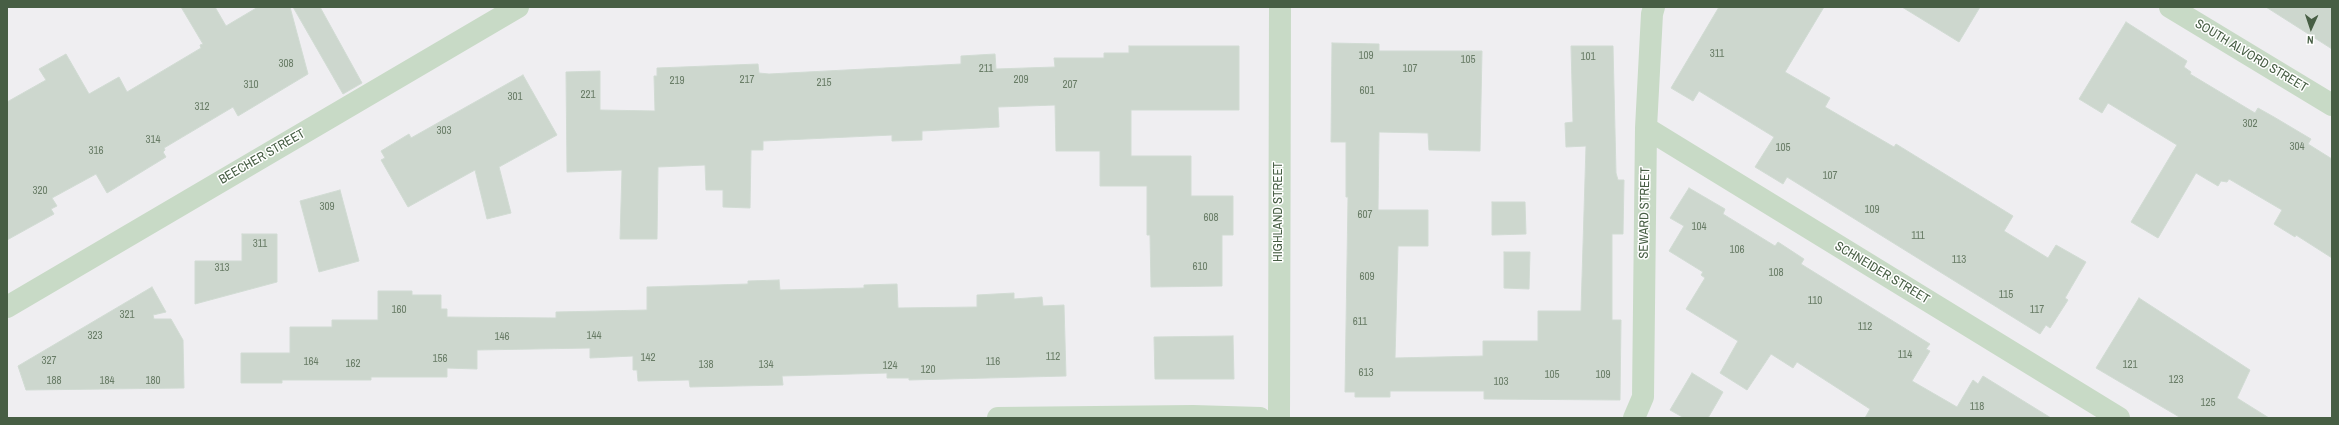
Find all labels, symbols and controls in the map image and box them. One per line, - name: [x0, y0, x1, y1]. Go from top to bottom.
- north arrow: [2291, 8, 2331, 48]
- street label: SOUTH ALVORD STREET: [2192, 16, 2310, 96]
- text: N: [2307, 33, 2314, 47]
- house number: 311: [1710, 47, 1724, 61]
- house number: 109: [1358, 49, 1374, 63]
- house number: 101: [1580, 50, 1596, 64]
- house number: 105: [1460, 53, 1476, 67]
- house number: 308: [278, 57, 294, 71]
- house number: 211: [979, 62, 993, 76]
- house number: 107: [1402, 62, 1418, 76]
- house number: 217: [739, 73, 755, 87]
- house number: 209: [1013, 73, 1029, 87]
- house number: 219: [669, 74, 685, 88]
- house number: 215: [816, 76, 832, 90]
- house number: 310: [243, 78, 259, 92]
- house number: 207: [1062, 78, 1078, 92]
- house number: 601: [1359, 84, 1375, 98]
- house number: 221: [580, 88, 596, 102]
- house number: 301: [507, 90, 523, 104]
- house number: 312: [194, 100, 210, 114]
- house number: 302: [2242, 117, 2258, 131]
- house number: 303: [436, 124, 452, 138]
- street label: BEECHER STREET: [216, 126, 308, 188]
- house number: 314: [145, 133, 161, 147]
- house number: 304: [2289, 140, 2305, 154]
- house number: 105: [1775, 141, 1791, 155]
- house number: 316: [88, 144, 104, 158]
- street label: HIGHLAND STREET: [1271, 162, 1287, 262]
- street label: SEWARD STREET: [1636, 167, 1654, 259]
- house number: 107: [1822, 169, 1838, 183]
- house number: 320: [32, 184, 48, 198]
- house number: 309: [319, 200, 335, 214]
- house number: 109: [1864, 203, 1880, 217]
- house number: 607: [1357, 208, 1373, 222]
- house number: 608: [1203, 211, 1219, 225]
- house number: 104: [1691, 220, 1707, 234]
- house number: 111: [1911, 229, 1925, 243]
- house number: 311: [253, 237, 267, 251]
- street label: SCHNEIDER STREET: [1832, 239, 1932, 307]
- house number: 106: [1729, 243, 1745, 257]
- house number: 113: [1952, 253, 1966, 267]
- house number: 610: [1192, 260, 1208, 274]
- house number: 313: [214, 261, 230, 275]
- house number: 108: [1768, 266, 1784, 280]
- house number: 609: [1359, 270, 1375, 284]
- house number: 115: [1999, 288, 2013, 302]
- house number: 110: [1808, 294, 1822, 308]
- house number: 160: [391, 303, 407, 317]
- house number: 117: [2030, 303, 2044, 317]
- house number: 321: [119, 308, 135, 322]
- house number: 611: [1353, 315, 1367, 329]
- house number: 112: [1858, 320, 1872, 334]
- house number: 323: [87, 329, 103, 343]
- house number: 144: [586, 329, 602, 343]
- house number: 146: [494, 330, 510, 344]
- house number: 114: [1898, 348, 1912, 362]
- house number: 112: [1046, 350, 1060, 364]
- house number: 142: [640, 351, 656, 365]
- house number: 156: [432, 352, 448, 366]
- house number: 327: [41, 354, 57, 368]
- house number: 164: [303, 355, 319, 369]
- house number: 116: [986, 355, 1000, 369]
- house number: 162: [345, 357, 361, 371]
- house number: 138: [698, 358, 714, 372]
- house number: 134: [758, 358, 774, 372]
- house number: 121: [2122, 358, 2138, 372]
- house number: 124: [882, 359, 898, 373]
- house number: 120: [920, 363, 936, 377]
- house number: 613: [1358, 366, 1374, 380]
- house number: 105: [1544, 368, 1560, 382]
- house number: 109: [1595, 368, 1611, 382]
- house number: 123: [2168, 373, 2184, 387]
- house number: 188: [46, 374, 62, 388]
- house number: 184: [99, 374, 115, 388]
- house number: 180: [145, 374, 161, 388]
- house number: 103: [1493, 375, 1509, 389]
- house number: 125: [2200, 396, 2216, 410]
- house number: 118: [1970, 400, 1984, 414]

